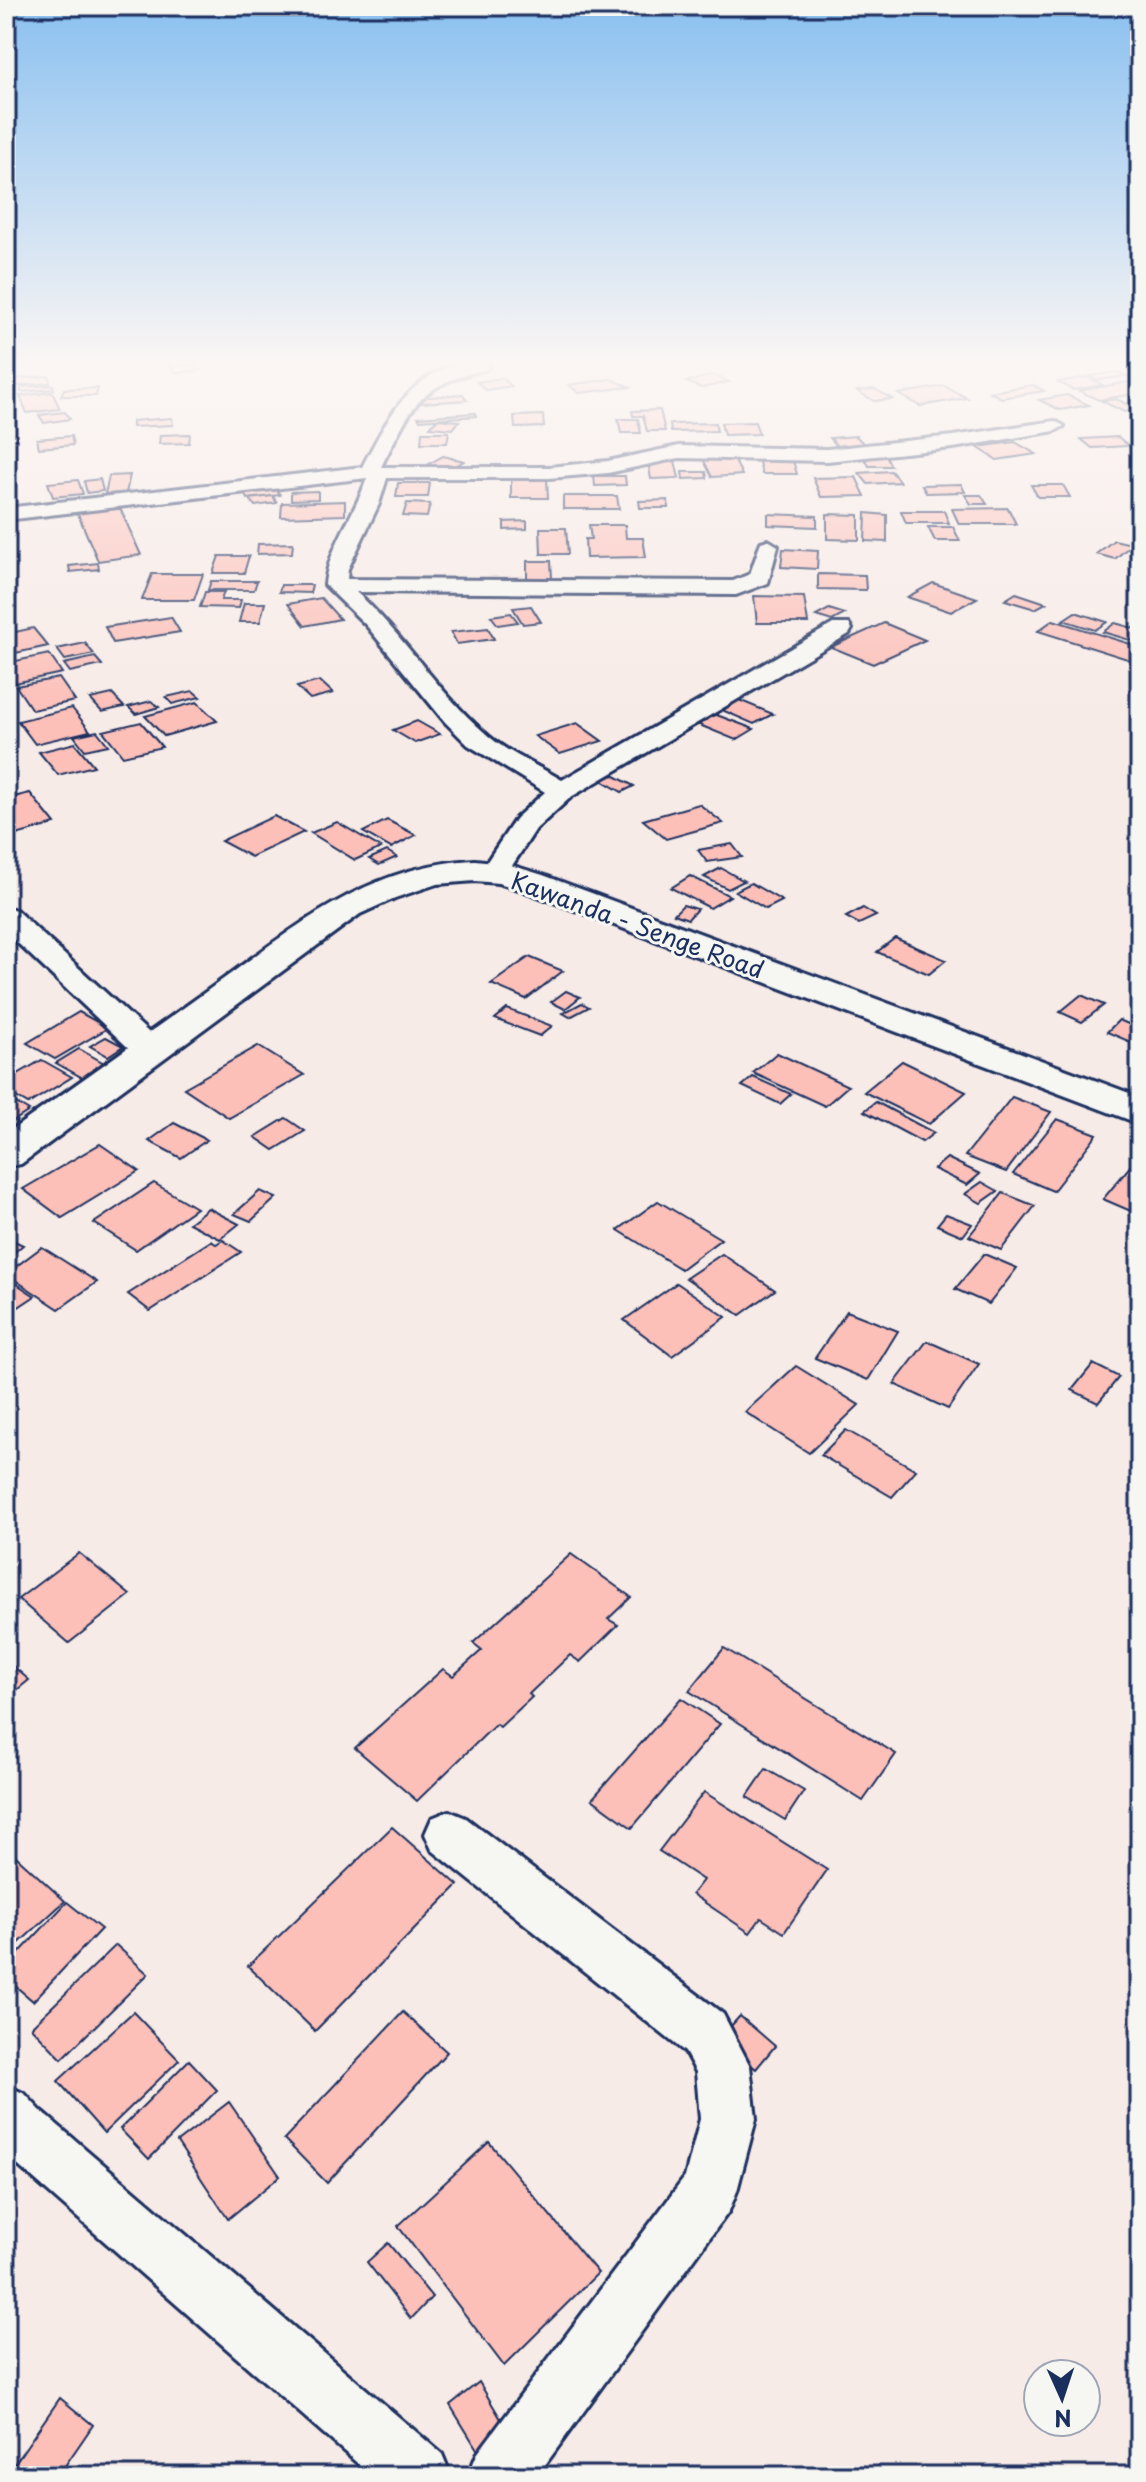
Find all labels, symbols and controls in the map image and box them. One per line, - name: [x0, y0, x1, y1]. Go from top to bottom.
- street label: Kawanda - Senge Road: [507, 861, 769, 987]
- north arrow: [1022, 2358, 1102, 2438]
- text: N: [1054, 2403, 1073, 2436]

